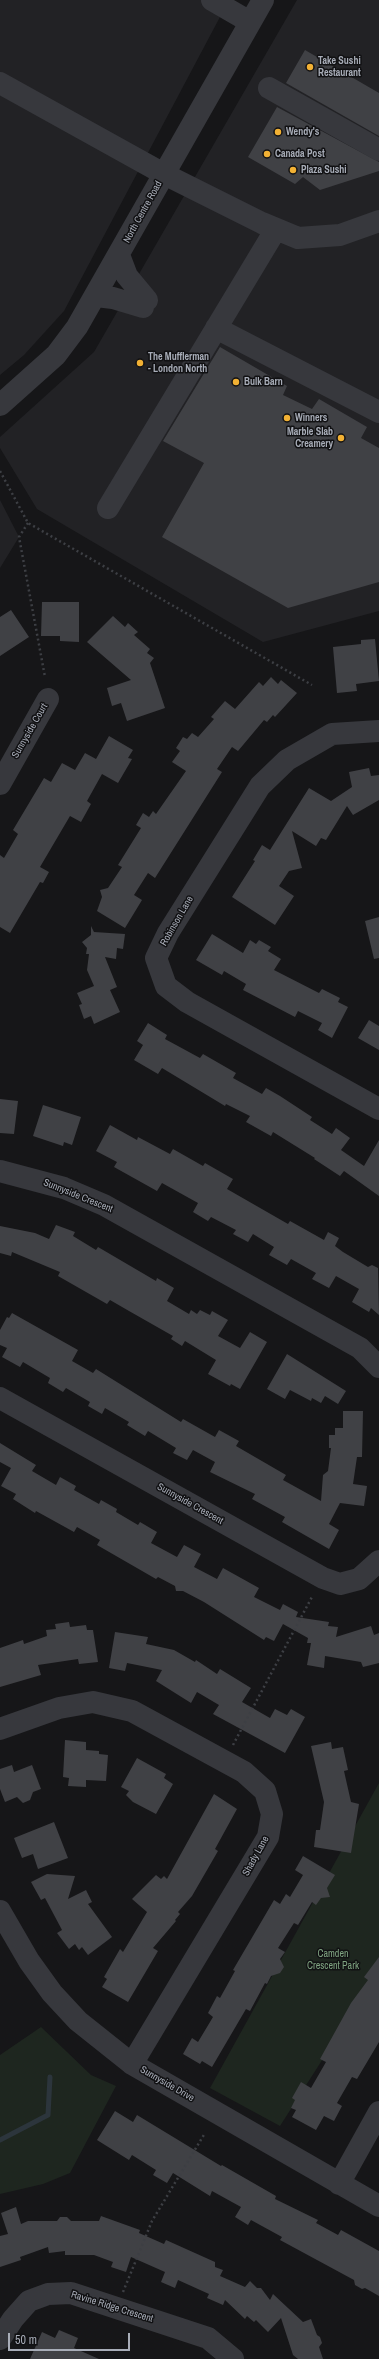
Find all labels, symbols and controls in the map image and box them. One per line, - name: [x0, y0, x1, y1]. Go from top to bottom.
- place label: Take Sushi Restaurant: [318, 55, 361, 78]
- marker: Take Sushi Restaurant: [305, 62, 315, 72]
- place label: Wendy's: [286, 126, 319, 138]
- marker: Wendy's: [273, 127, 283, 137]
- place label: Canada Post: [275, 148, 325, 160]
- marker: Canada Post: [262, 149, 272, 159]
- place label: Plaza Sushi: [301, 164, 347, 176]
- marker: Plaza Sushi: [288, 165, 298, 175]
- street label: North Centre Road: [121, 179, 165, 245]
- place label: The Mufflerman - London North: [148, 351, 209, 374]
- marker: The Mufflerman - London North: [135, 358, 145, 368]
- place label: Bulk Barn: [244, 376, 283, 388]
- marker: Bulk Barn: [231, 377, 241, 387]
- place label: Winners: [295, 412, 327, 424]
- marker: Winners: [282, 413, 292, 423]
- place label: Marble Slab Creamery: [287, 426, 333, 450]
- marker: Marble Slab Creamery: [336, 433, 346, 443]
- street label: Sunnyside Court: [10, 702, 50, 760]
- street label: Robinson Lane: [158, 894, 196, 948]
- street label: Sunnyside Crescent: [42, 1177, 114, 1215]
- street label: Sunnyside Crescent: [155, 1481, 225, 1527]
- street label: Shady Lane: [240, 1834, 272, 1878]
- park label: Camden Crescent Park: [307, 1948, 359, 1972]
- street label: Sunnyside Drive: [138, 2064, 196, 2104]
- street label: Ravine Ridge Crescent: [69, 2289, 155, 2325]
- scale bar: [10, 2325, 132, 2351]
- text: 50 m: [15, 2332, 37, 2348]

